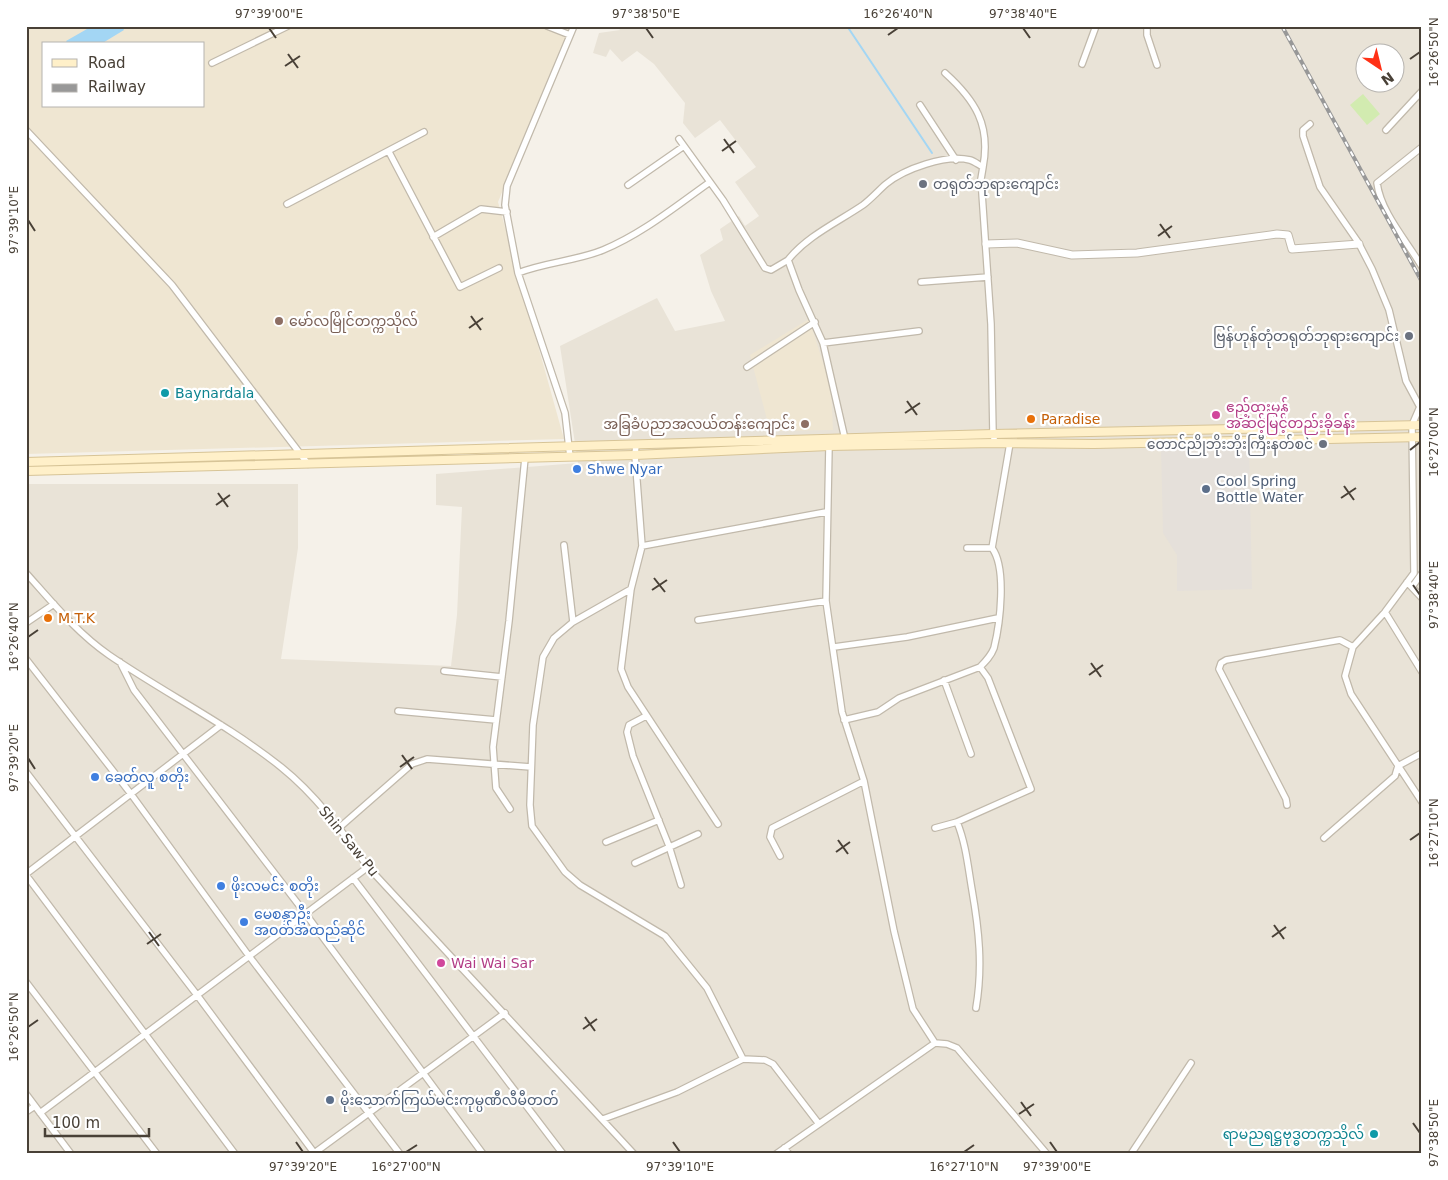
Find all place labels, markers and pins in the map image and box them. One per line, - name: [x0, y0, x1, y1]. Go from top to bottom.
- place label: တရုတ်ဘုရားကျောင်း: [933, 174, 1059, 196]
- marker: တရုတ်ဘုရားကျောင်း: [917, 178, 929, 190]
- place label: မော်လမြိုင်တက္ကသိုလ်: [289, 311, 418, 333]
- marker: မော်လမြိုင်တက္ကသိုလ်: [273, 315, 285, 327]
- place label: ဗြန်ဟုန်တုံတရုတ်ဘုရားကျောင်း: [1213, 326, 1399, 348]
- marker: ဗြန်ဟုန်တုံတရုတ်ဘုရားကျောင်း: [1403, 330, 1415, 342]
- place label: Baynardala: [175, 385, 254, 401]
- marker: Baynardala: [159, 387, 171, 399]
- place label: ဧည့်ထူးမွန် အဆင့်မြင့်တည်းခိုခန်း: [1226, 397, 1355, 435]
- marker: ဧည့်ထူးမွန် အဆင့်မြင့်တည်းခိုခန်း: [1210, 409, 1222, 421]
- place label: Paradise: [1041, 411, 1100, 427]
- marker: Paradise: [1025, 413, 1037, 425]
- place label: အခြခံပညာအလယ်တန်းကျောင်း: [603, 414, 795, 436]
- marker: အခြခံပညာအလယ်တန်းကျောင်း: [799, 418, 811, 430]
- place label: တောင်ညိုဘိုးဘိုးကြီးနတ်စင်: [1147, 434, 1313, 456]
- marker: တောင်ညိုဘိုးဘိုးကြီးနတ်စင်: [1317, 438, 1329, 450]
- place label: Shwe Nyar: [587, 461, 663, 477]
- marker: Shwe Nyar: [571, 463, 583, 475]
- place label: Cool Spring Bottle Water: [1216, 473, 1304, 505]
- marker: Cool Spring Bottle Water: [1200, 483, 1212, 495]
- place label: M.T.K: [58, 610, 96, 626]
- marker: M.T.K: [42, 612, 54, 624]
- place label: ခေတ်လူ စတိုး: [105, 767, 189, 789]
- marker: ခေတ်လူ စတိုး: [89, 771, 101, 783]
- place label: ဖိုးလမင်း စတိုး: [231, 876, 319, 898]
- marker: ဖိုးလမင်း စတိုး: [215, 880, 227, 892]
- place label: မေစန္ဒာဦး အဝတ်အထည်ဆိုင်: [254, 904, 365, 942]
- marker: မေစန္ဒာဦး အဝတ်အထည်ဆိုင်: [238, 916, 250, 928]
- place label: Wai Wai Sar: [451, 955, 534, 971]
- marker: Wai Wai Sar: [435, 957, 447, 969]
- place label: မိုးသောက်ကြယ်မင်းကုမ္ပဏီလီမီတတ်: [340, 1090, 558, 1112]
- marker: မိုးသောက်ကြယ်မင်းကုမ္ပဏီလီမီတတ်: [324, 1094, 336, 1106]
- place label: ရာမညရဋ္ဌဗုဒ္ဓတက္ကသိုလ်: [1223, 1124, 1364, 1146]
- marker: ရာမညရဋ္ဌဗုဒ္ဓတက္ကသိုလ်: [1368, 1128, 1380, 1140]

